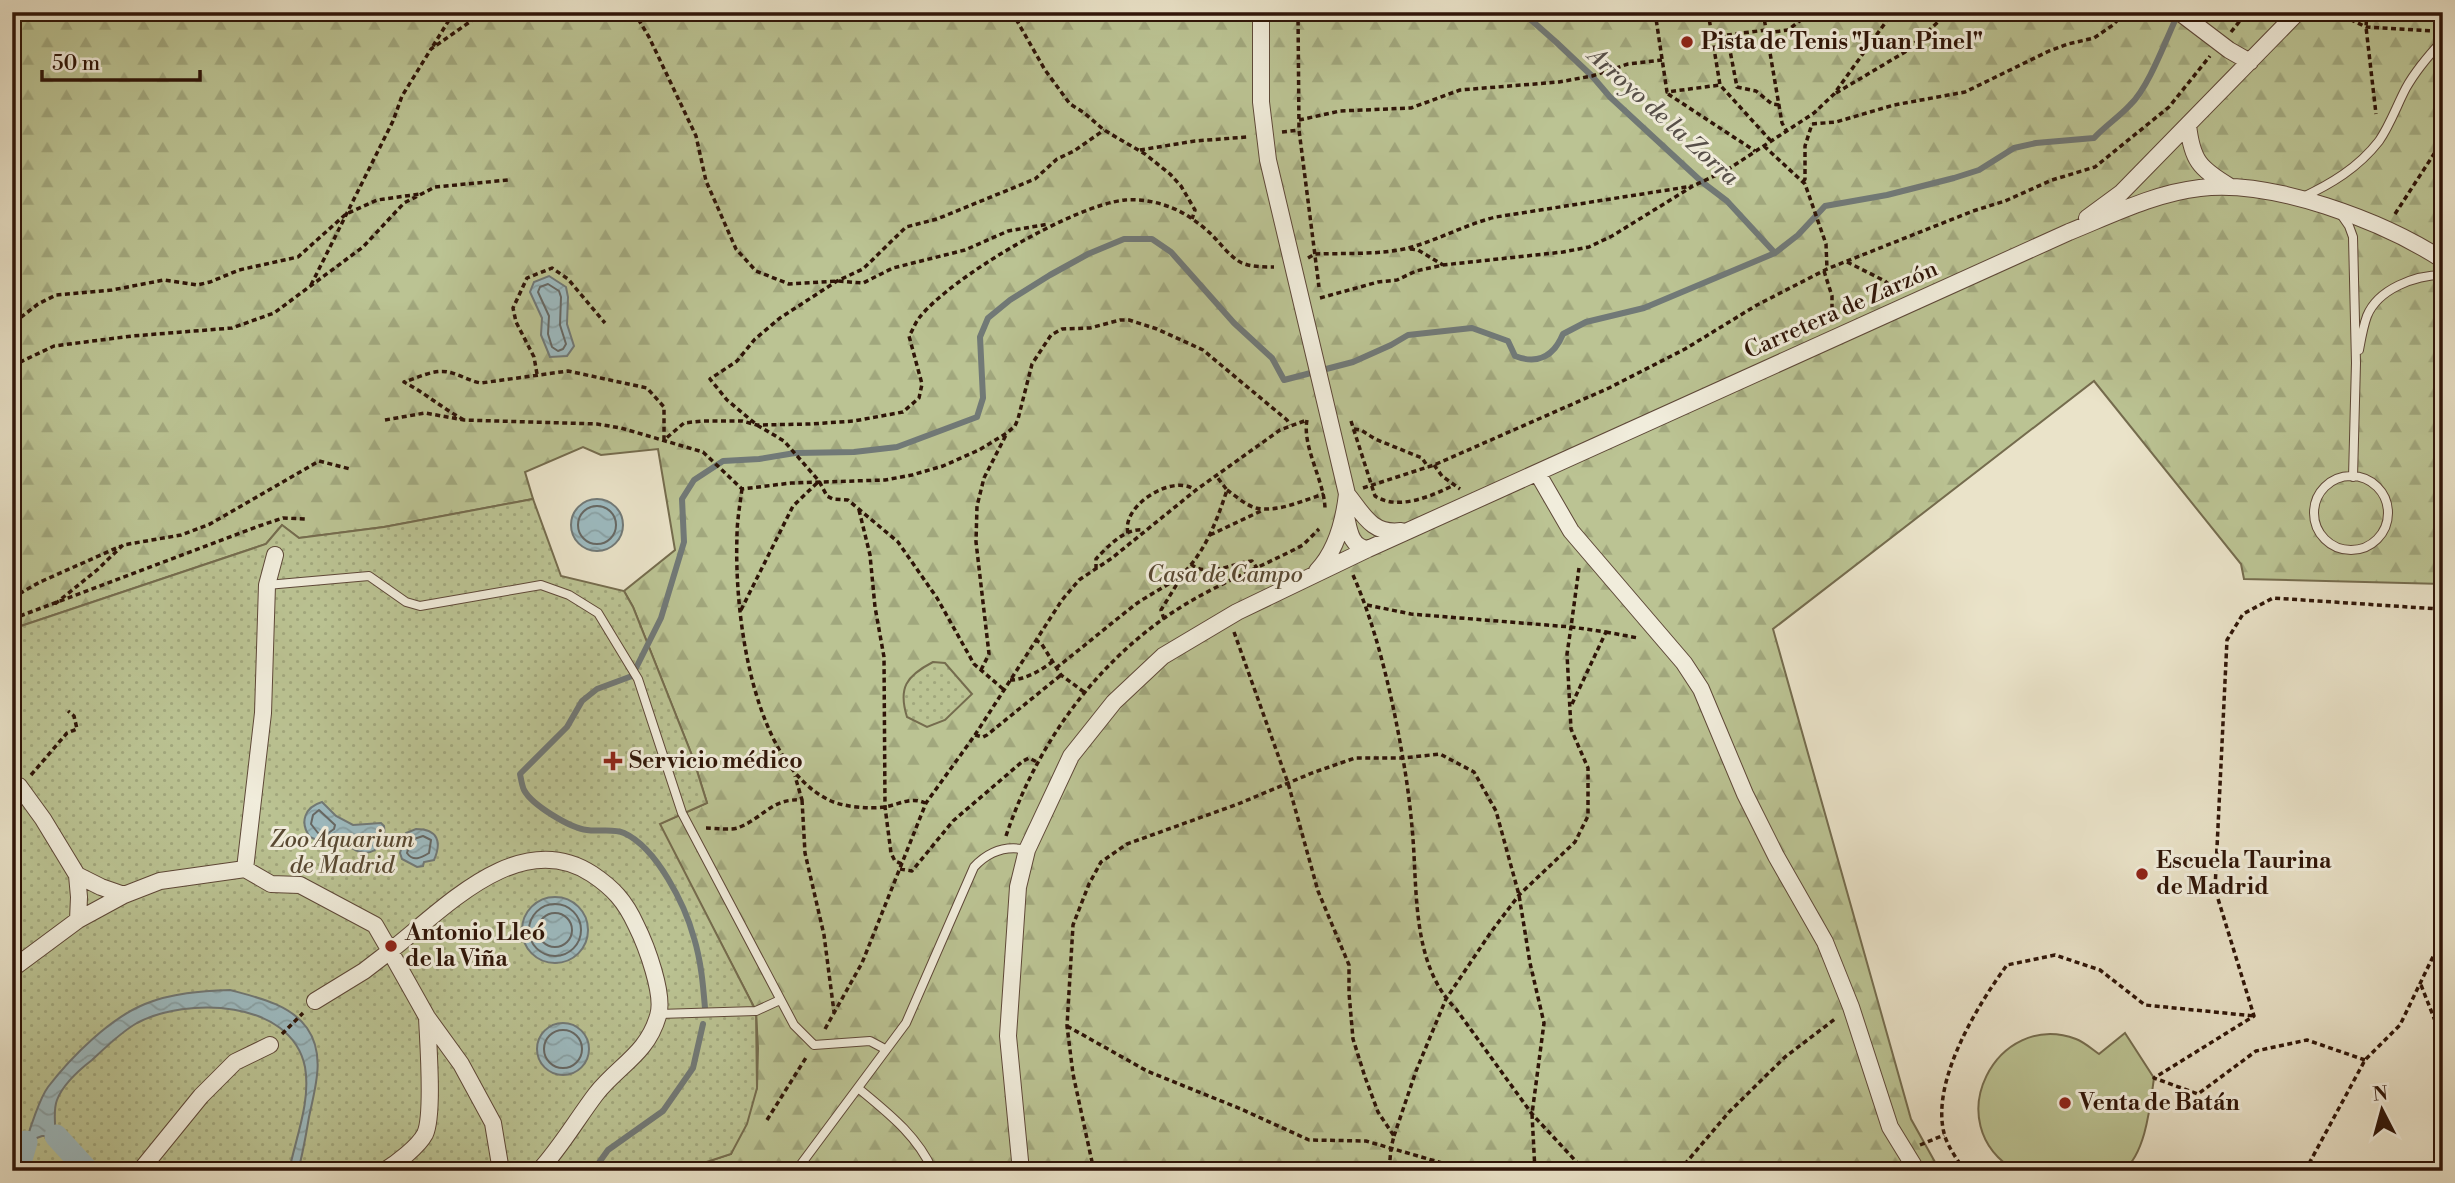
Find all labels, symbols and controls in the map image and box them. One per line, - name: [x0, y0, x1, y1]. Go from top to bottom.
- place label: Pista de Tenis "Juan Pinel": [1701, 28, 1983, 56]
- marker: Pista de Tenis "Juan Pinel": [1679, 34, 1695, 50]
- scale bar: [42, 38, 200, 82]
- water label: Arroyo de la Zorra: [1579, 39, 1745, 193]
- text: 50 m: [52, 51, 100, 77]
- street label: Carretera de Zarzón: [1740, 255, 1942, 365]
- park label: Casa de Campo: [1147, 561, 1303, 589]
- place label: Servicio médico: [629, 747, 803, 775]
- marker: Servicio médico: [603, 751, 623, 771]
- park label: Zoo Aquarium de Madrid: [270, 826, 414, 880]
- place label: Escuela Taurina de Madrid: [2156, 847, 2332, 901]
- marker: Escuela Taurina de Madrid: [2134, 866, 2150, 882]
- place label: Antonio Lleó de la Viña: [404, 919, 545, 973]
- marker: Antonio Lleó de la Viña: [383, 938, 399, 954]
- north arrow: [2346, 1074, 2416, 1144]
- text: N: [2372, 1081, 2389, 1107]
- place label: Venta de Batán: [2078, 1089, 2240, 1117]
- marker: Venta de Batán: [2057, 1095, 2073, 1111]

